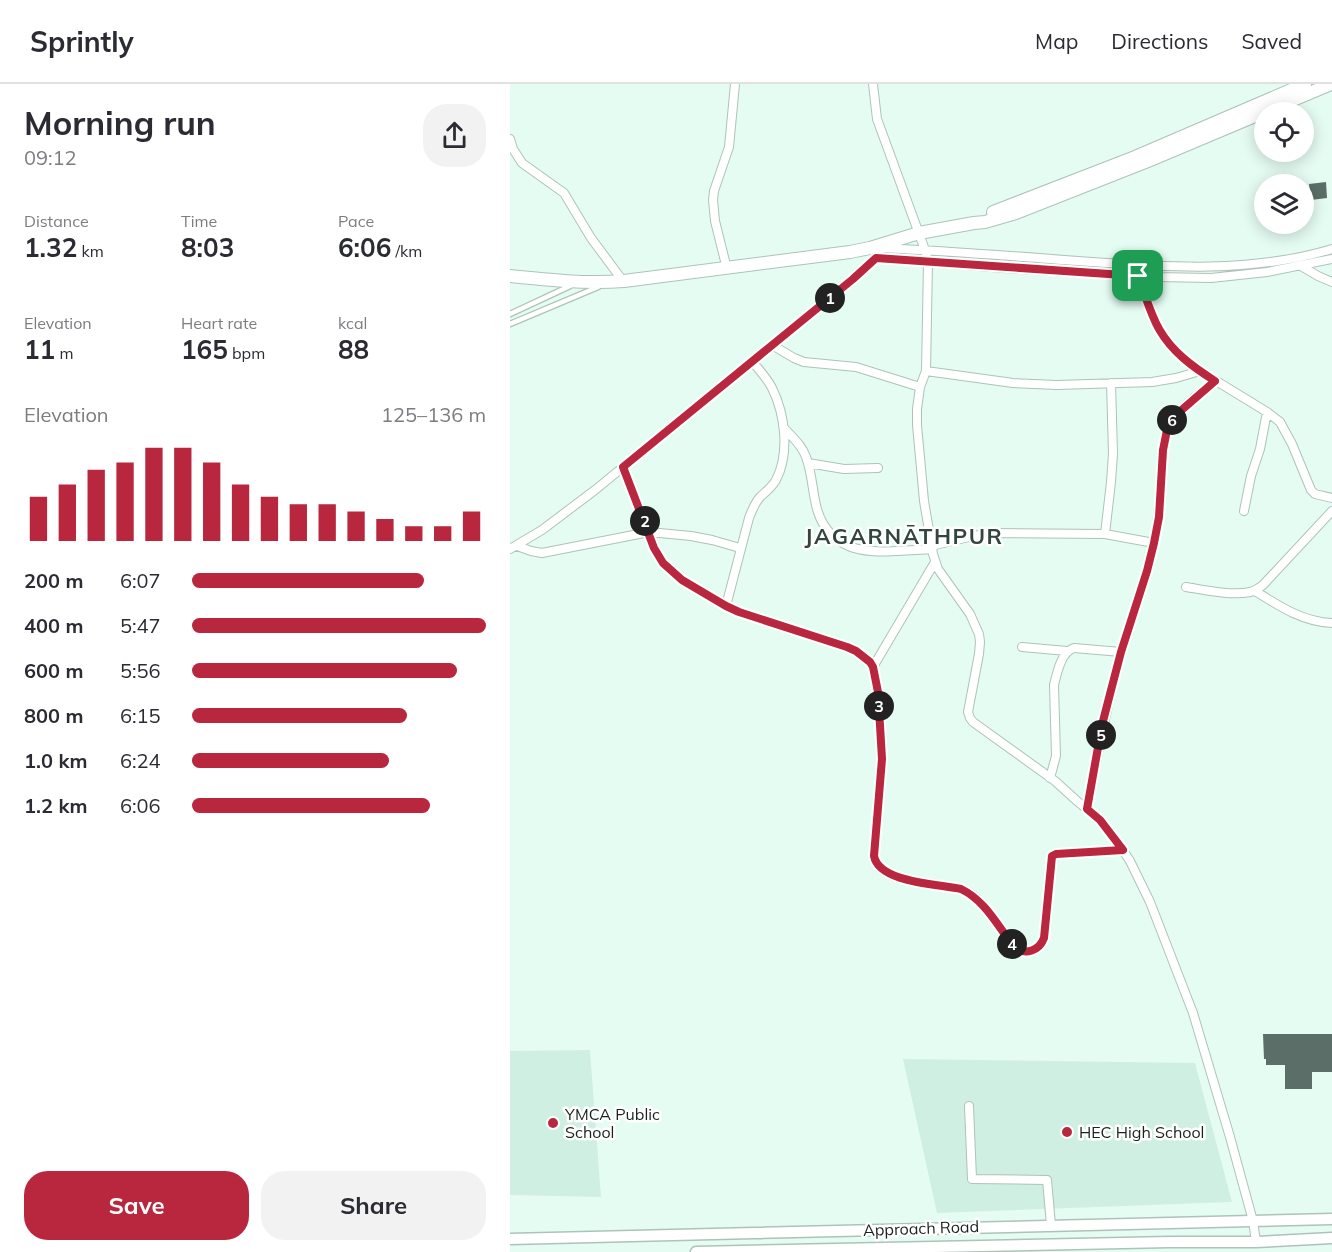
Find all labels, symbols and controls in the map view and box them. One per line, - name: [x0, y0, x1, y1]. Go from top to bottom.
- text: Sprintly: [30, 24, 134, 59]
- text: Map: [1035, 28, 1078, 54]
- text: Directions: [1111, 28, 1208, 54]
- text: Saved: [1241, 28, 1302, 54]
- text: Morning run: [24, 102, 216, 143]
- map controls: [1254, 102, 1314, 234]
- button: locate: [1254, 102, 1314, 162]
- button: share: [423, 104, 486, 167]
- text: 09:12: [24, 145, 77, 170]
- button: layers: [1254, 174, 1314, 234]
- text: Distance: [24, 211, 89, 231]
- text: Time: [181, 211, 217, 231]
- text: Pace: [338, 211, 374, 231]
- text: 1.32: [24, 231, 77, 264]
- text: 8:03: [181, 231, 234, 264]
- text: 6:06: [338, 231, 391, 264]
- text: km: [77, 241, 104, 261]
- text: /km: [391, 241, 422, 261]
- pin: [1112, 250, 1163, 301]
- icon: arrive: [1121, 259, 1154, 292]
- pin: 1: [815, 283, 845, 313]
- text: 1: [825, 288, 835, 308]
- text: Elevation: [24, 313, 92, 333]
- text: Heart rate: [181, 313, 257, 333]
- text: kcal: [338, 313, 367, 333]
- text: 11: [24, 333, 55, 366]
- text: 165: [181, 333, 228, 366]
- text: 88: [338, 333, 369, 366]
- text: m: [55, 343, 73, 363]
- text: bpm: [228, 343, 265, 363]
- text: Elevation: [24, 402, 109, 427]
- text: 125–136 m: [381, 402, 486, 427]
- pin: 6: [1157, 405, 1187, 435]
- text: 6: [1167, 410, 1177, 430]
- pin: 2: [630, 506, 660, 536]
- text: 2: [640, 511, 650, 531]
- district label: JAGARNĀTHPUR: [805, 522, 1003, 550]
- text: 200 m: [24, 568, 83, 593]
- text: 6:07: [120, 568, 161, 593]
- text: 400 m: [24, 613, 83, 638]
- text: 5:47: [120, 613, 161, 638]
- text: 600 m: [24, 658, 83, 683]
- text: 5:56: [120, 658, 161, 683]
- pin: 3: [864, 691, 894, 721]
- text: 3: [874, 696, 884, 716]
- text: 800 m: [24, 703, 83, 728]
- text: 6:15: [120, 703, 161, 728]
- pin: 5: [1086, 720, 1116, 750]
- text: 5: [1096, 725, 1106, 745]
- text: 1.0 km: [24, 748, 87, 773]
- text: 6:24: [120, 748, 161, 773]
- text: 1.2 km: [24, 793, 87, 818]
- text: 6:06: [120, 793, 161, 818]
- pin: 4: [997, 929, 1027, 959]
- text: 4: [1007, 934, 1017, 954]
- place label: YMCA Public School: [564, 1104, 660, 1142]
- marker: YMCA Public School: [546, 1116, 560, 1130]
- place label: HEC High School: [1079, 1122, 1204, 1142]
- marker: HEC High School: [1060, 1125, 1074, 1139]
- button: Save: [24, 1171, 249, 1240]
- button: Share: [261, 1171, 486, 1240]
- street label: Approach Road: [863, 1216, 979, 1240]

